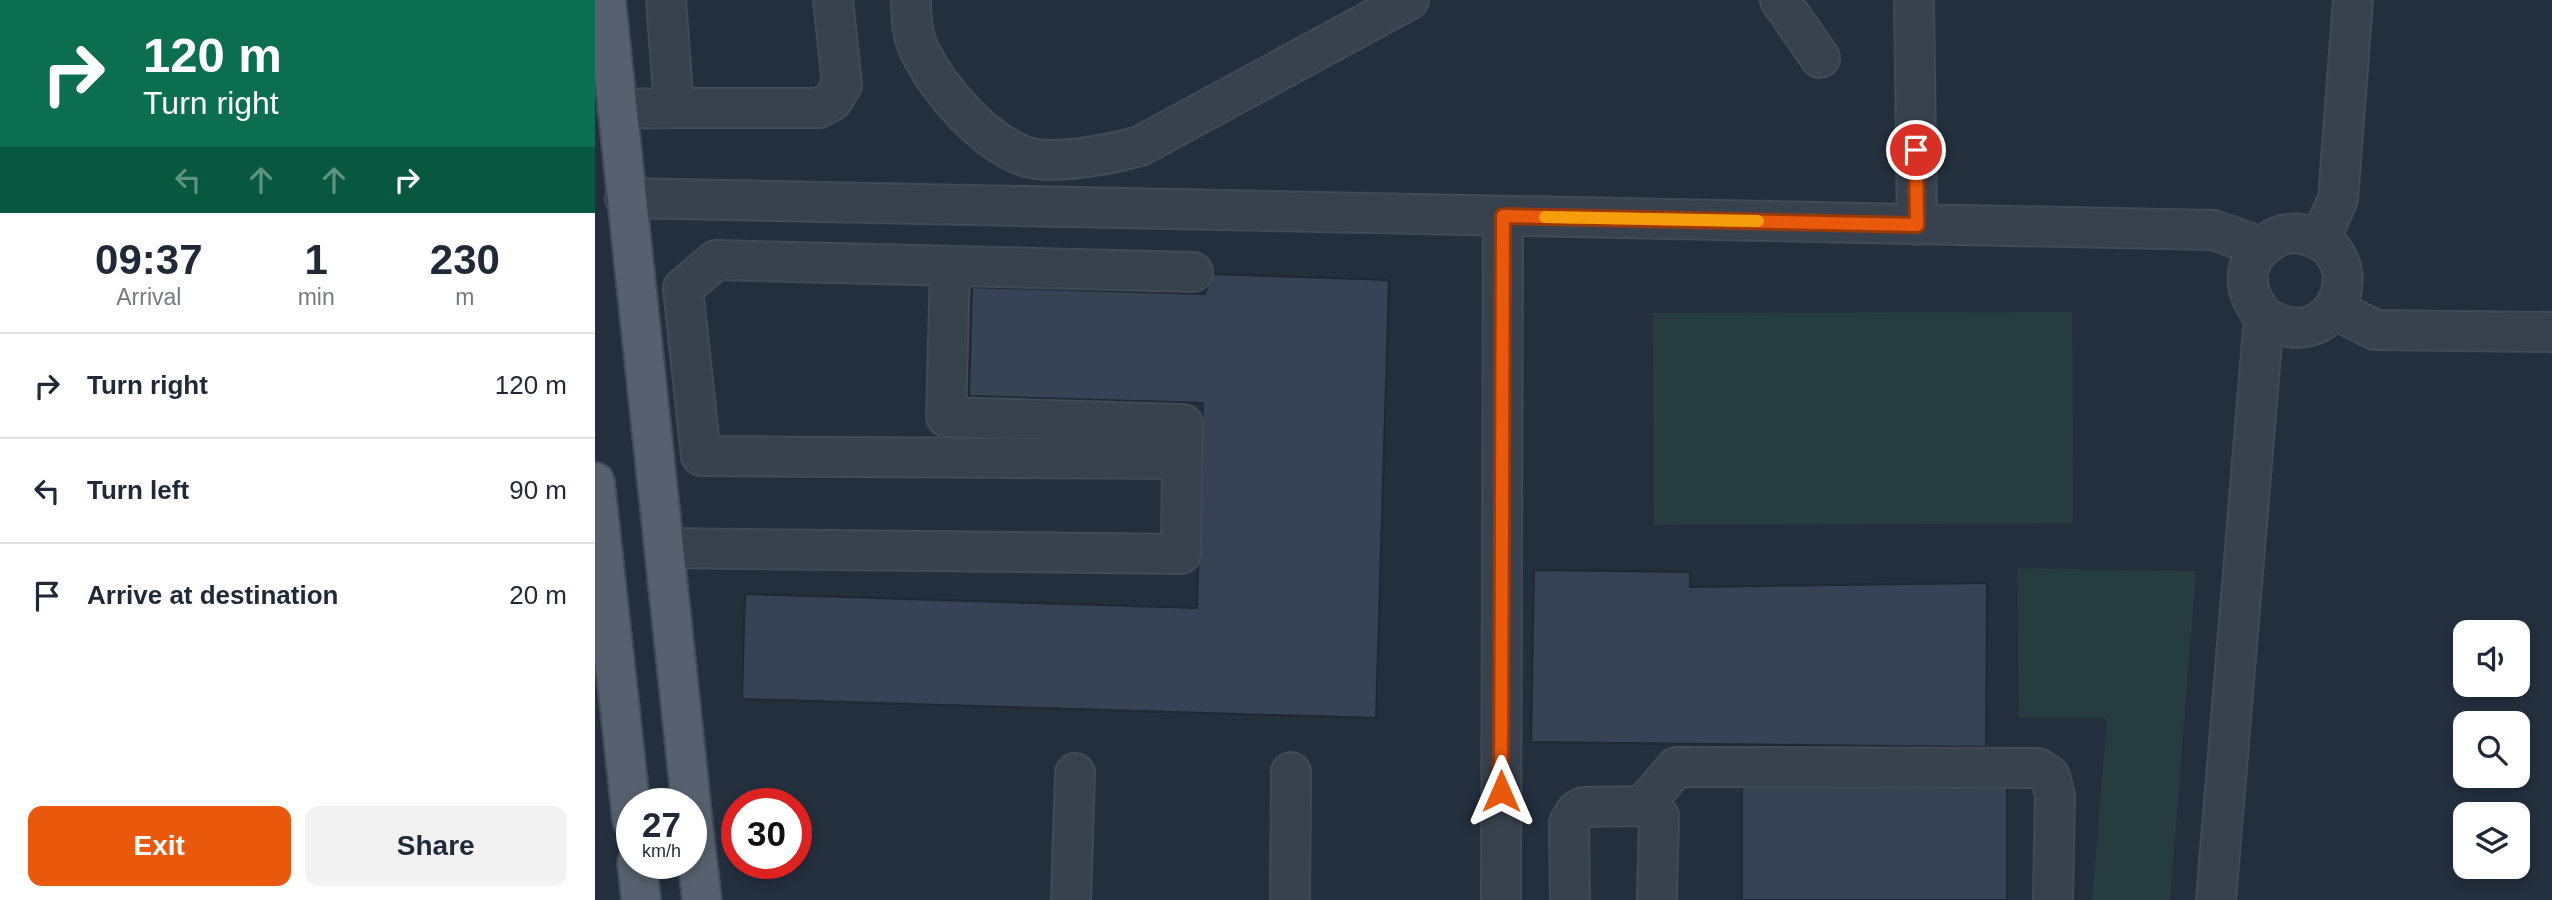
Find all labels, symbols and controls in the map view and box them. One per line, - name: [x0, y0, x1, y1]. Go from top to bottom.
- icon: right: [28, 28, 119, 119]
- text: 120 m: [143, 28, 282, 82]
- text: Turn right: [143, 85, 279, 121]
- pin: [1886, 120, 1946, 180]
- icon: arrive: [1897, 131, 1935, 169]
- icon: left: [169, 161, 207, 199]
- icon: ahead: [242, 161, 280, 199]
- icon: ahead: [315, 161, 353, 199]
- icon: right: [388, 161, 426, 199]
- text: 09:37: [95, 236, 203, 283]
- text: 1: [304, 236, 328, 283]
- text: 230: [430, 236, 500, 283]
- text: Arrival: [116, 284, 181, 310]
- text: min: [298, 284, 335, 310]
- text: m: [455, 284, 474, 310]
- icon: right: [28, 367, 66, 405]
- text: Turn right: [87, 370, 208, 400]
- text: 120 m: [495, 370, 567, 400]
- icon: left: [28, 472, 66, 510]
- text: Turn left: [87, 475, 189, 505]
- text: 90 m: [509, 475, 567, 505]
- icon: arrive: [28, 577, 66, 615]
- text: Arrive at destination: [87, 580, 338, 610]
- text: 20 m: [509, 580, 567, 610]
- map controls: [2453, 620, 2530, 879]
- button: sound: [2453, 620, 2530, 697]
- button: search: [2453, 711, 2530, 788]
- position arrow: [1464, 754, 1538, 828]
- speed limit sign: 30: [721, 788, 812, 879]
- button: layers: [2453, 802, 2530, 879]
- text: 27: [642, 805, 681, 844]
- button: Exit: [28, 806, 291, 886]
- button: Share: [305, 806, 567, 886]
- text: km/h: [642, 841, 681, 861]

